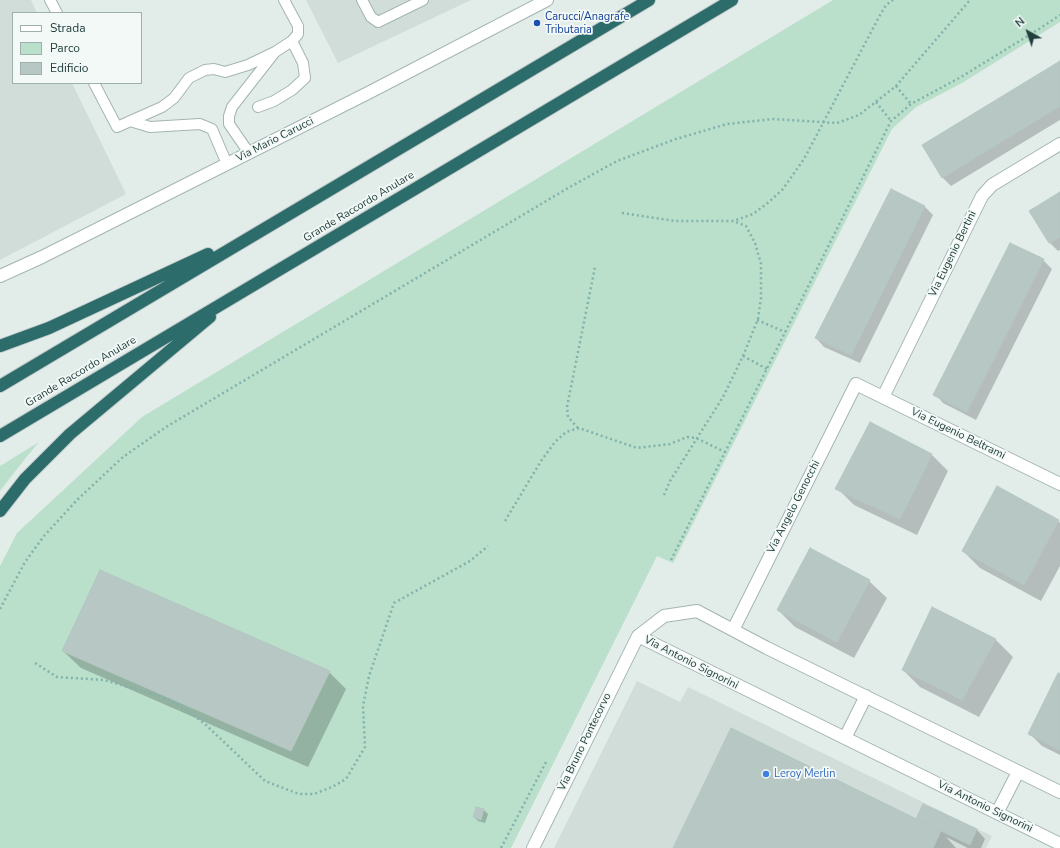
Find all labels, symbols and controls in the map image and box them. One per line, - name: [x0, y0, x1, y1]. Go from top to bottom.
- place label: Carucci/Anagrafe Tributaria: [545, 10, 629, 36]
- legend: [12, 12, 142, 84]
- north arrow: [1008, 12, 1048, 52]
- text: N: [1012, 14, 1028, 31]
- marker: Carucci/Anagrafe Tributaria: [532, 18, 542, 28]
- text: Strada: [50, 20, 86, 36]
- text: Parco: [50, 40, 80, 56]
- text: Edificio: [50, 60, 88, 76]
- street label: Via Mario Carucci: [234, 115, 316, 165]
- street label: Grande Raccordo Anulare: [301, 169, 417, 245]
- street label: Via Eugenio Bertini: [926, 209, 980, 299]
- street label: Grande Raccordo Anulare: [23, 334, 139, 410]
- street label: Via Eugenio Beltrami: [909, 405, 1007, 463]
- street label: Via Angelo Genocchi: [765, 458, 823, 556]
- street label: Via Antonio Signorini: [642, 633, 740, 693]
- street label: Via Bruno Pontecorvo: [556, 691, 614, 793]
- place label: Leroy Merlin: [774, 767, 835, 781]
- marker: Leroy Merlin: [761, 769, 771, 779]
- street label: Via Antonio Signorini: [935, 778, 1035, 836]

